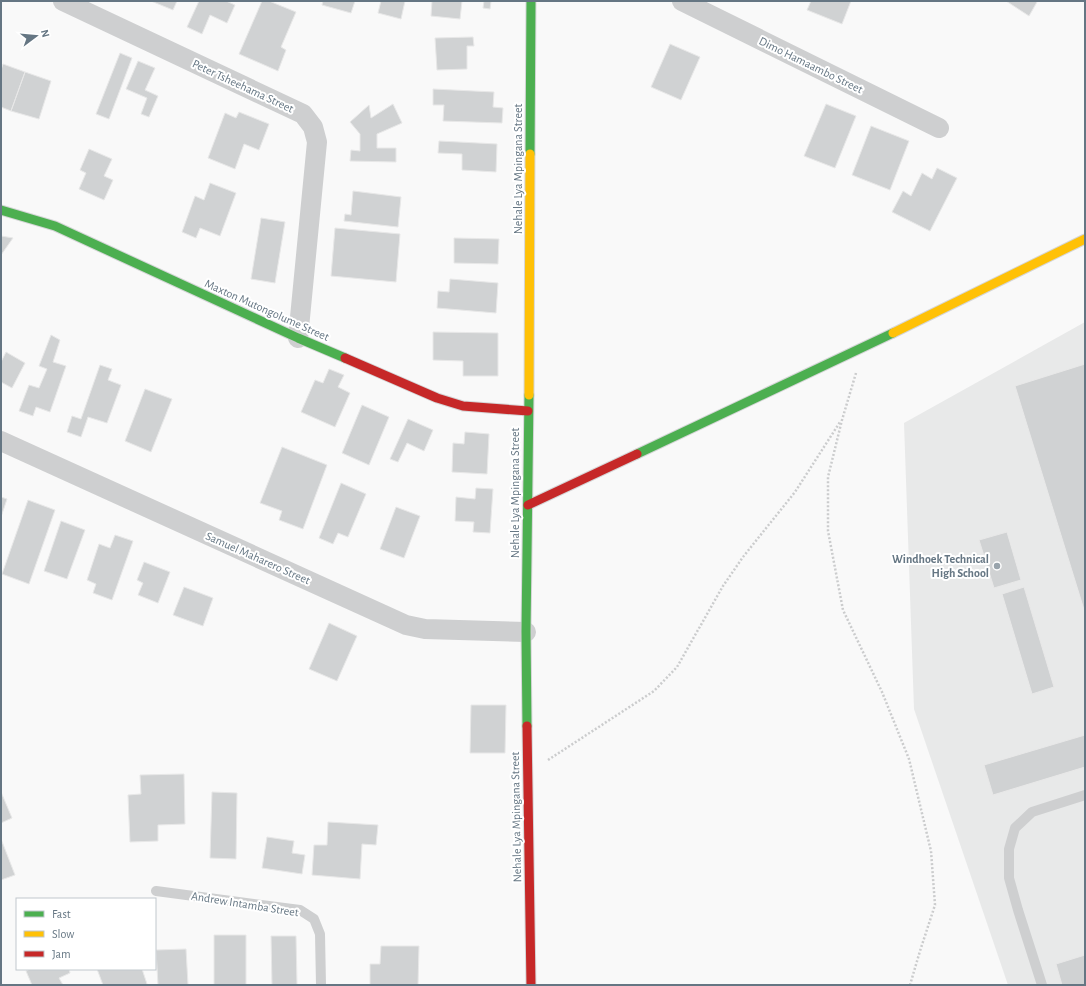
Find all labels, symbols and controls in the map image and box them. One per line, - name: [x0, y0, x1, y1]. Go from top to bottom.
- north arrow: [16, 16, 56, 56]
- text: N: [39, 28, 51, 39]
- street label: Dimo Hamaambo Street: [757, 35, 865, 95]
- street label: Peter Tsheehama Street: [191, 57, 296, 115]
- street label: Nehale Lya Mpingana Street: [512, 104, 525, 234]
- street label: Maxton Mutongolume Street: [203, 277, 331, 343]
- street label: Nehale Lya Mpingana Street: [509, 428, 522, 558]
- street label: Samuel Maharero Street: [204, 530, 312, 587]
- place label: Windhoek Technical High School: [892, 553, 989, 579]
- marker: Windhoek Technical High School: [992, 561, 1002, 571]
- street label: Nehale Lya Mpingana Street: [509, 751, 524, 882]
- street label: Andrew Intamba Street: [190, 890, 300, 918]
- legend: [16, 898, 156, 970]
- text: Fast: [52, 908, 71, 920]
- text: Slow: [52, 928, 74, 940]
- text: Jam: [52, 948, 71, 960]

